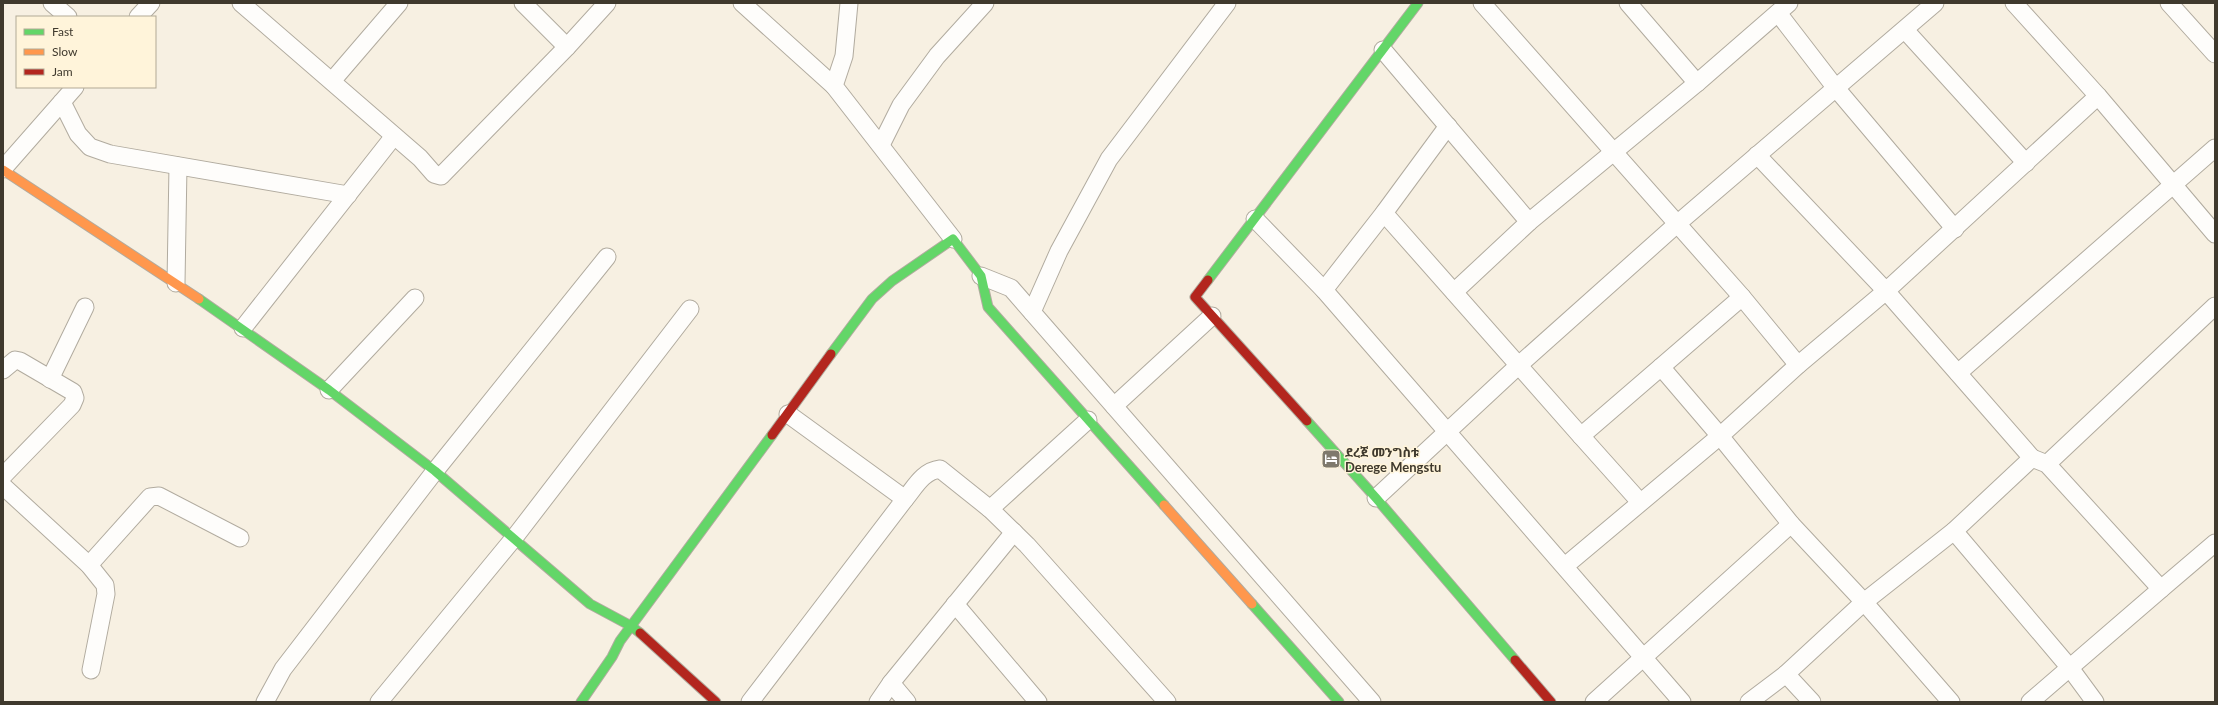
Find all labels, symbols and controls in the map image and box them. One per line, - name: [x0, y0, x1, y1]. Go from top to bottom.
- legend: [16, 16, 156, 88]
- text: Fast: [52, 24, 74, 39]
- text: Slow: [52, 44, 78, 59]
- text: Jam: [52, 64, 73, 79]
- place label: ደረጀ መንግስቱ Derege Mengstu: [1345, 444, 1441, 475]
- hotel icon: ደረጀ መንግስቱ Derege Mengstu: [1320, 448, 1342, 470]

